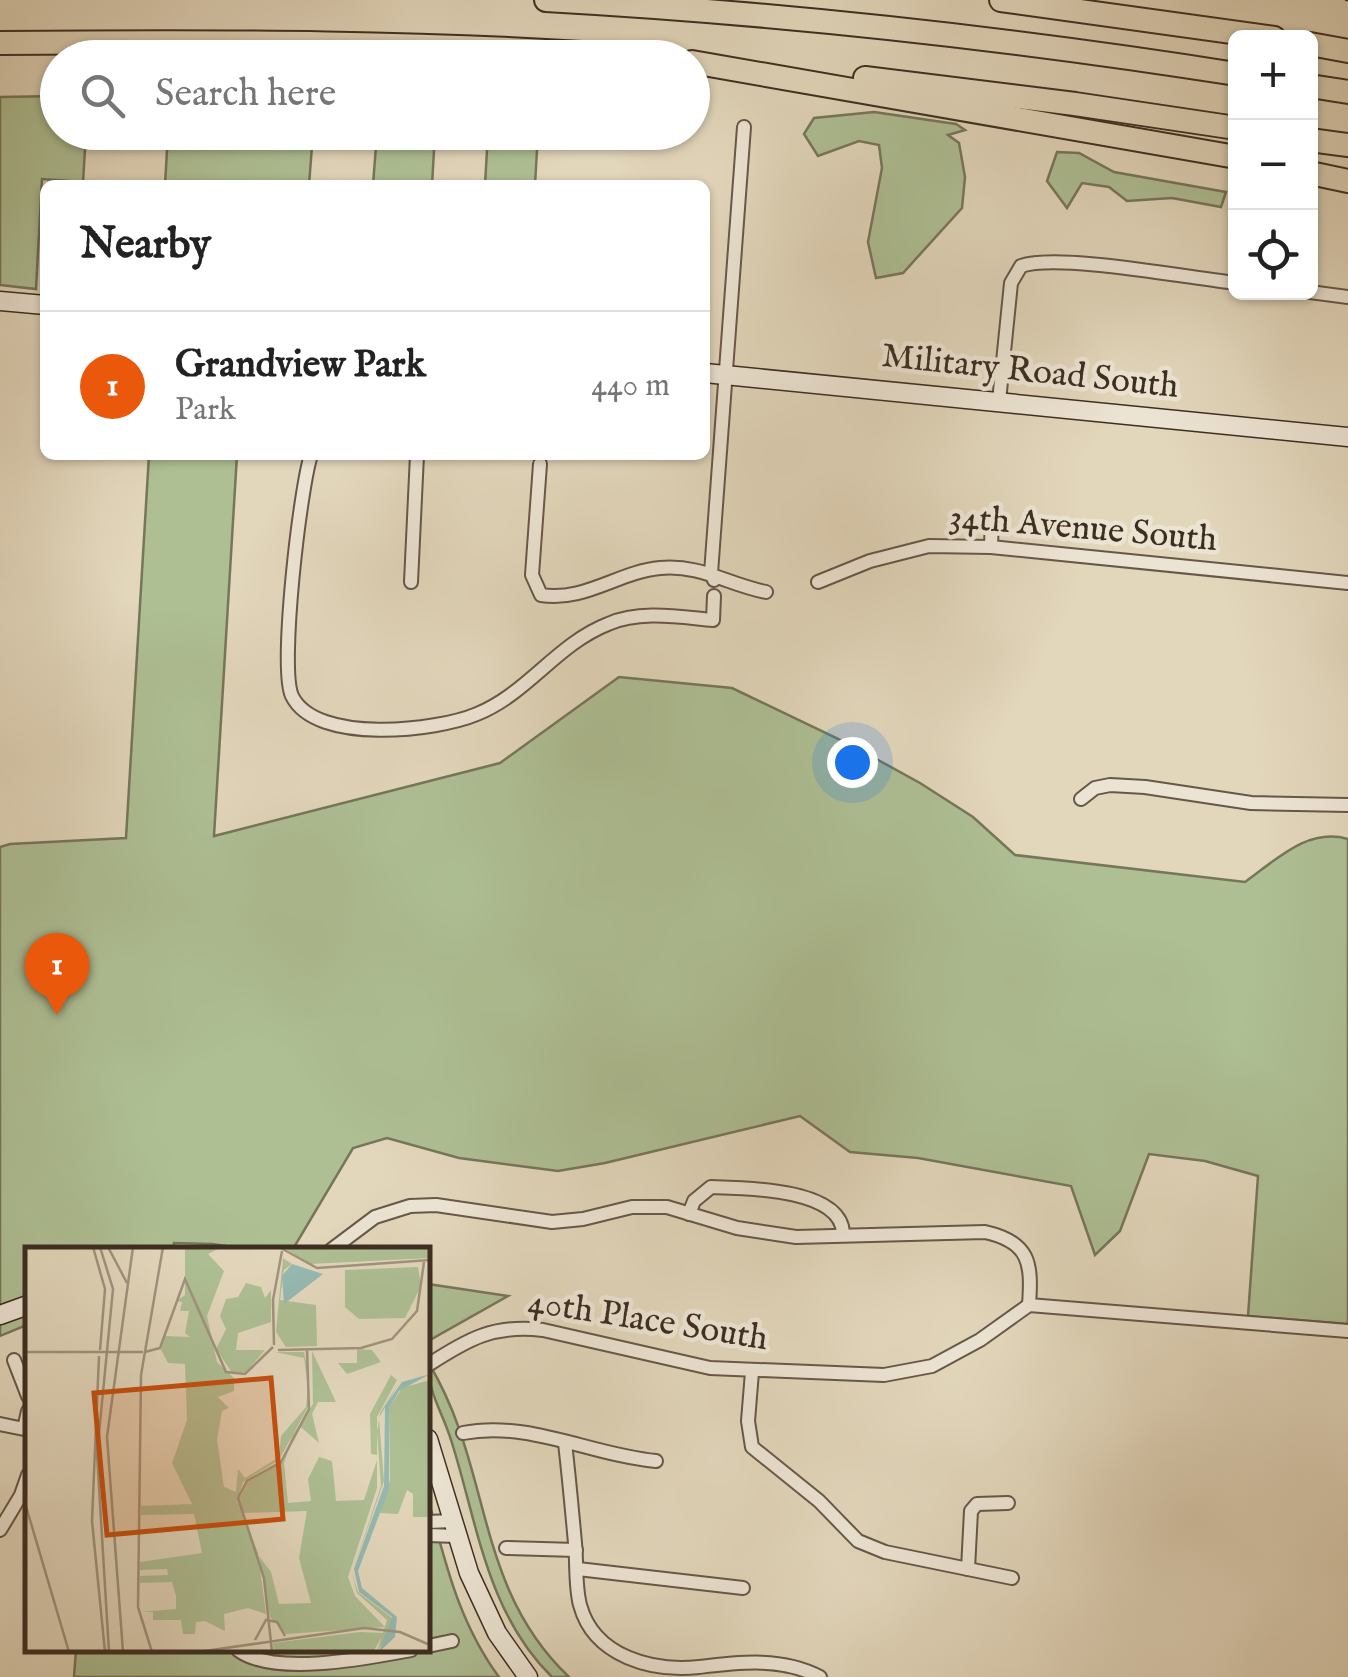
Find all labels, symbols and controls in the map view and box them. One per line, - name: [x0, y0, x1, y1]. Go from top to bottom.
- map controls: [1228, 30, 1318, 300]
- button: +: [1228, 30, 1318, 120]
- search box: [40, 40, 710, 150]
- icon: search: [75, 68, 130, 123]
- text: Search here: [155, 71, 336, 119]
- button: −: [1228, 120, 1318, 210]
- button: locate: [1228, 210, 1318, 300]
- text: Nearby: [80, 219, 211, 272]
- street label: Military Road South: [879, 334, 1181, 410]
- text: Grandview Park: [175, 342, 426, 390]
- text: 1: [107, 366, 118, 407]
- text: 440 m: [591, 366, 670, 407]
- text: Park: [175, 390, 236, 431]
- street label: 34th Avenue South: [947, 495, 1219, 563]
- your location: [827, 737, 878, 788]
- pin: 1: [24, 932, 90, 1015]
- inset map: [25, 1247, 430, 1652]
- street label: 40th Place South: [525, 1280, 771, 1362]

